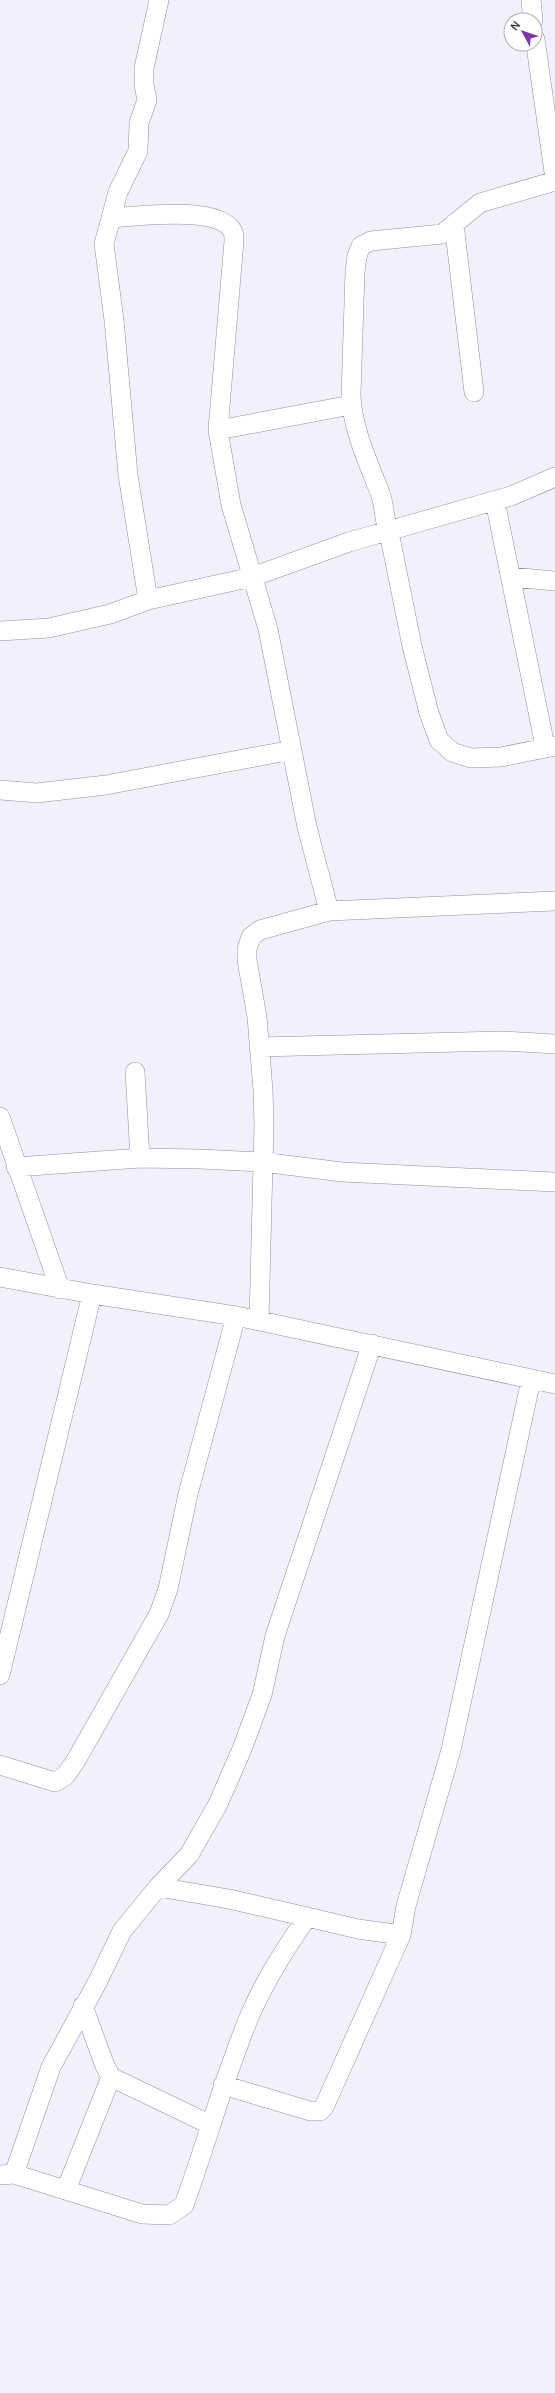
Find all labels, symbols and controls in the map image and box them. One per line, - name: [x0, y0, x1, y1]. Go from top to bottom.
- north arrow: [503, 12, 543, 52]
- text: N: [507, 17, 523, 33]

